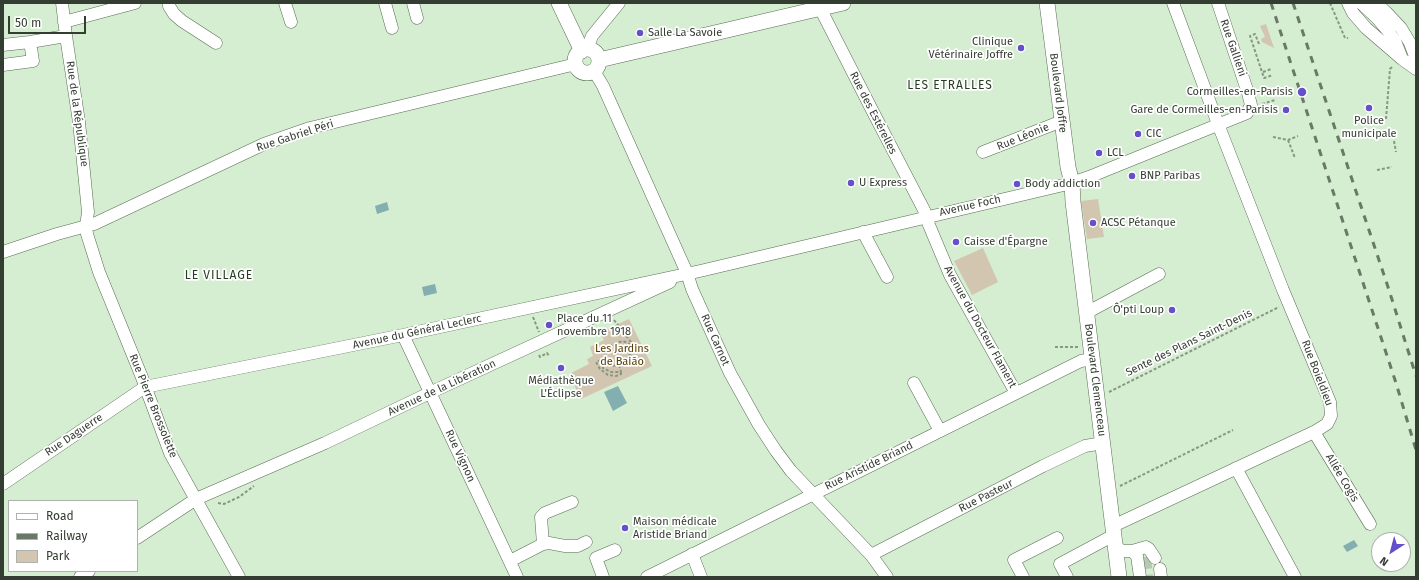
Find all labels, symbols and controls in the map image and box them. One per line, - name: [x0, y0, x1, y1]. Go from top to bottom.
- scale bar: [10, 8, 88, 34]
- text: 50 m: [15, 16, 41, 30]
- street label: Rue Gallieni: [1217, 18, 1249, 78]
- place label: Salle La Savoie: [648, 26, 722, 40]
- marker: Salle La Savoie: [635, 28, 645, 38]
- place label: Clinique Vétérinaire Joffre: [929, 35, 1013, 61]
- marker: Clinique Vétérinaire Joffre: [1016, 43, 1026, 53]
- street label: Boulevard Joffre: [1047, 52, 1069, 134]
- street label: Rue de la République: [63, 60, 91, 168]
- street label: Rue des Estérelles: [847, 70, 899, 156]
- district label: LES ETRALLES: [907, 79, 993, 93]
- place label: Cormeilles-en-Parisis: [1187, 85, 1293, 99]
- marker: Cormeilles-en-Parisis: [1296, 86, 1308, 98]
- place label: Gare de Cormeilles-en-Parisis: [1130, 103, 1278, 117]
- marker: Police municipale: [1364, 103, 1374, 113]
- marker: Gare de Cormeilles-en-Parisis: [1281, 105, 1291, 115]
- place label: Police municipale: [1341, 114, 1397, 140]
- street label: Rue Gabriel Péri: [255, 117, 335, 155]
- street label: Rue Léonie: [995, 121, 1051, 153]
- place label: CIC: [1146, 127, 1162, 141]
- marker: CIC: [1133, 129, 1143, 139]
- place label: LCL: [1107, 146, 1124, 160]
- marker: LCL: [1094, 148, 1104, 158]
- place label: BNP Paribas: [1140, 169, 1200, 183]
- marker: BNP Paribas: [1127, 171, 1137, 181]
- place label: U Express: [859, 176, 907, 190]
- place label: Body addiction: [1025, 177, 1100, 191]
- marker: U Express: [846, 178, 856, 188]
- marker: Body addiction: [1012, 179, 1022, 189]
- street label: Avenue Foch: [938, 193, 1002, 219]
- place label: ACSC Pétanque: [1101, 216, 1176, 230]
- marker: ACSC Pétanque: [1088, 218, 1098, 228]
- place label: Caisse d'Épargne: [964, 235, 1048, 249]
- marker: Caisse d'Épargne: [951, 237, 961, 247]
- street label: Avenue du Docteur Flament: [941, 264, 1019, 390]
- district label: LE VILLAGE: [185, 269, 253, 283]
- place label: Ô'pti Loup: [1113, 303, 1164, 317]
- marker: Ô'pti Loup: [1167, 305, 1177, 315]
- street label: Sente des Plans Saint-Denis: [1124, 307, 1254, 379]
- street label: Avenue du Général Leclerc: [351, 312, 483, 352]
- place label: Place du 11 novembre 1918: [557, 312, 631, 338]
- street label: Rue Carnot: [698, 312, 732, 368]
- marker: Place du 11 novembre 1918: [544, 320, 554, 330]
- street label: Boulevard Clemenceau: [1082, 323, 1108, 437]
- street label: Rue Boieldieu: [1298, 338, 1336, 408]
- park label: Les Jardins de Baião: [595, 342, 649, 368]
- street label: Rue Pierre Brossolette: [126, 352, 180, 460]
- street label: Avenue de la Libération: [386, 357, 498, 419]
- marker: Médiathèque L'Éclipse: [556, 363, 566, 373]
- place label: Médiathèque L'Éclipse: [528, 374, 594, 400]
- street label: Rue Daguerre: [43, 411, 105, 459]
- street label: Rue Vignon: [442, 428, 478, 484]
- street label: Rue Aristide Briand: [823, 439, 915, 493]
- street label: Allée Cogis: [1322, 451, 1362, 505]
- street label: Rue Pasteur: [957, 477, 1015, 515]
- legend: [8, 500, 138, 572]
- text: Road: [46, 509, 74, 523]
- place label: Maison médicale Aristide Briand: [633, 515, 717, 541]
- marker: Maison médicale Aristide Briand: [620, 523, 630, 533]
- text: Railway: [46, 529, 87, 543]
- north arrow: [1371, 532, 1411, 572]
- text: Park: [46, 549, 70, 563]
- text: N: [1377, 554, 1391, 569]

